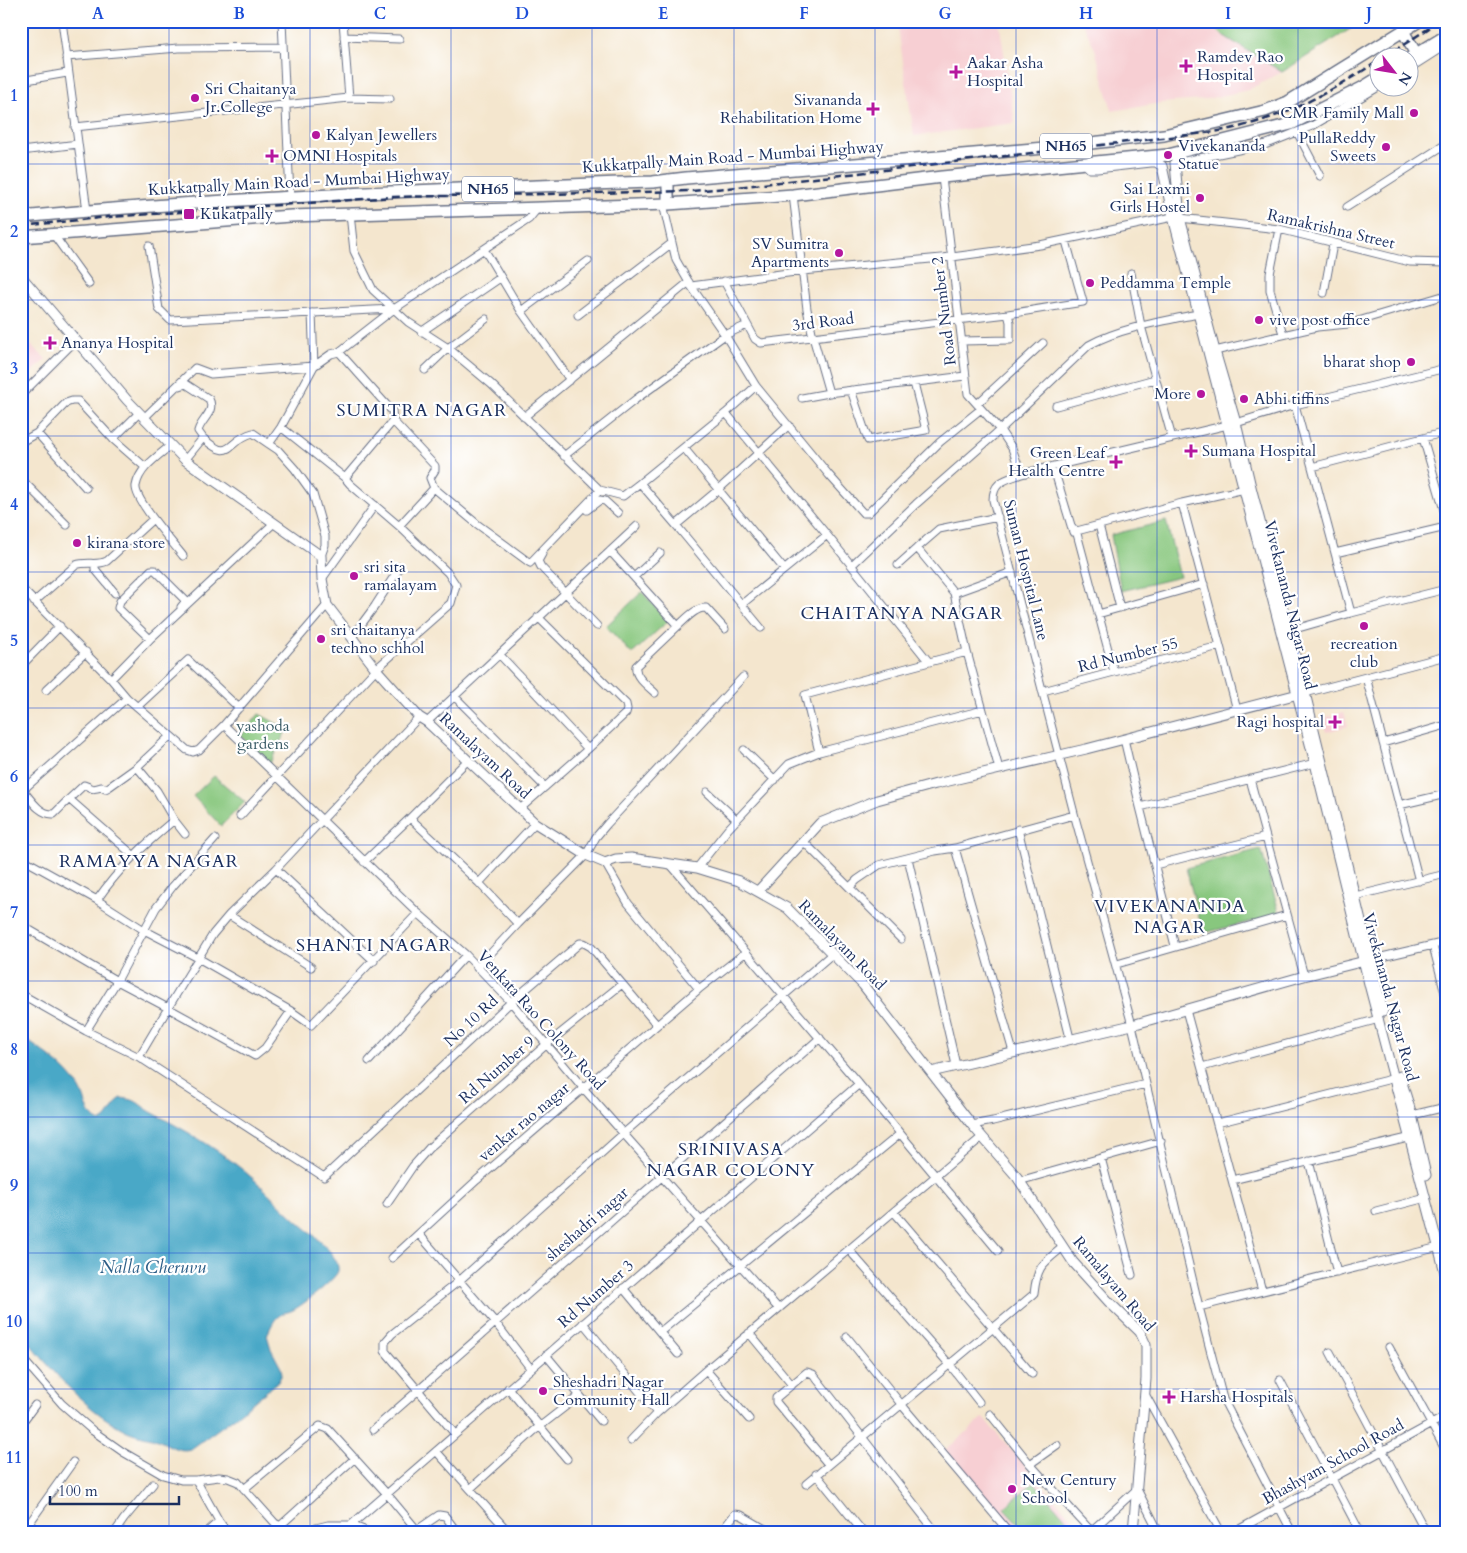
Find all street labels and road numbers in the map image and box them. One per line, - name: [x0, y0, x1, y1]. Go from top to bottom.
- road number: NH65: [1040, 134, 1092, 158]
- street label: Kukkatpally Main Road - Mumbai Highway: [581, 135, 885, 179]
- street label: Kukkatpally Main Road - Mumbai Highway: [147, 163, 451, 201]
- road number: NH65: [462, 176, 514, 202]
- street label: Ramakrishna Street: [1265, 204, 1397, 254]
- street label: Road Number 2: [926, 255, 962, 367]
- street label: 3rd Road: [791, 307, 856, 337]
- street label: Suman Hospital Lane: [998, 497, 1054, 643]
- street label: Vivekananda Nagar Road: [1258, 518, 1322, 692]
- street label: Rd Number 55: [1076, 632, 1180, 678]
- street label: Ramalayam Road: [434, 708, 536, 805]
- street label: Ramalayam Road: [793, 895, 891, 995]
- street label: Vivekananda Nagar Road: [1357, 910, 1423, 1084]
- street label: Venkata Rao Colony Road: [472, 945, 610, 1095]
- street label: No 10 Rd: [439, 990, 503, 1052]
- street label: Rd Number 9: [454, 1031, 540, 1109]
- street label: venkat rao nagar: [474, 1077, 574, 1167]
- street label: sheshadri nagar: [541, 1182, 633, 1266]
- street label: Ramalayam Road: [1068, 1232, 1161, 1337]
- street label: Rd Number 3: [553, 1255, 639, 1333]
- street label: Bhashyam School Road: [1258, 1414, 1408, 1510]

